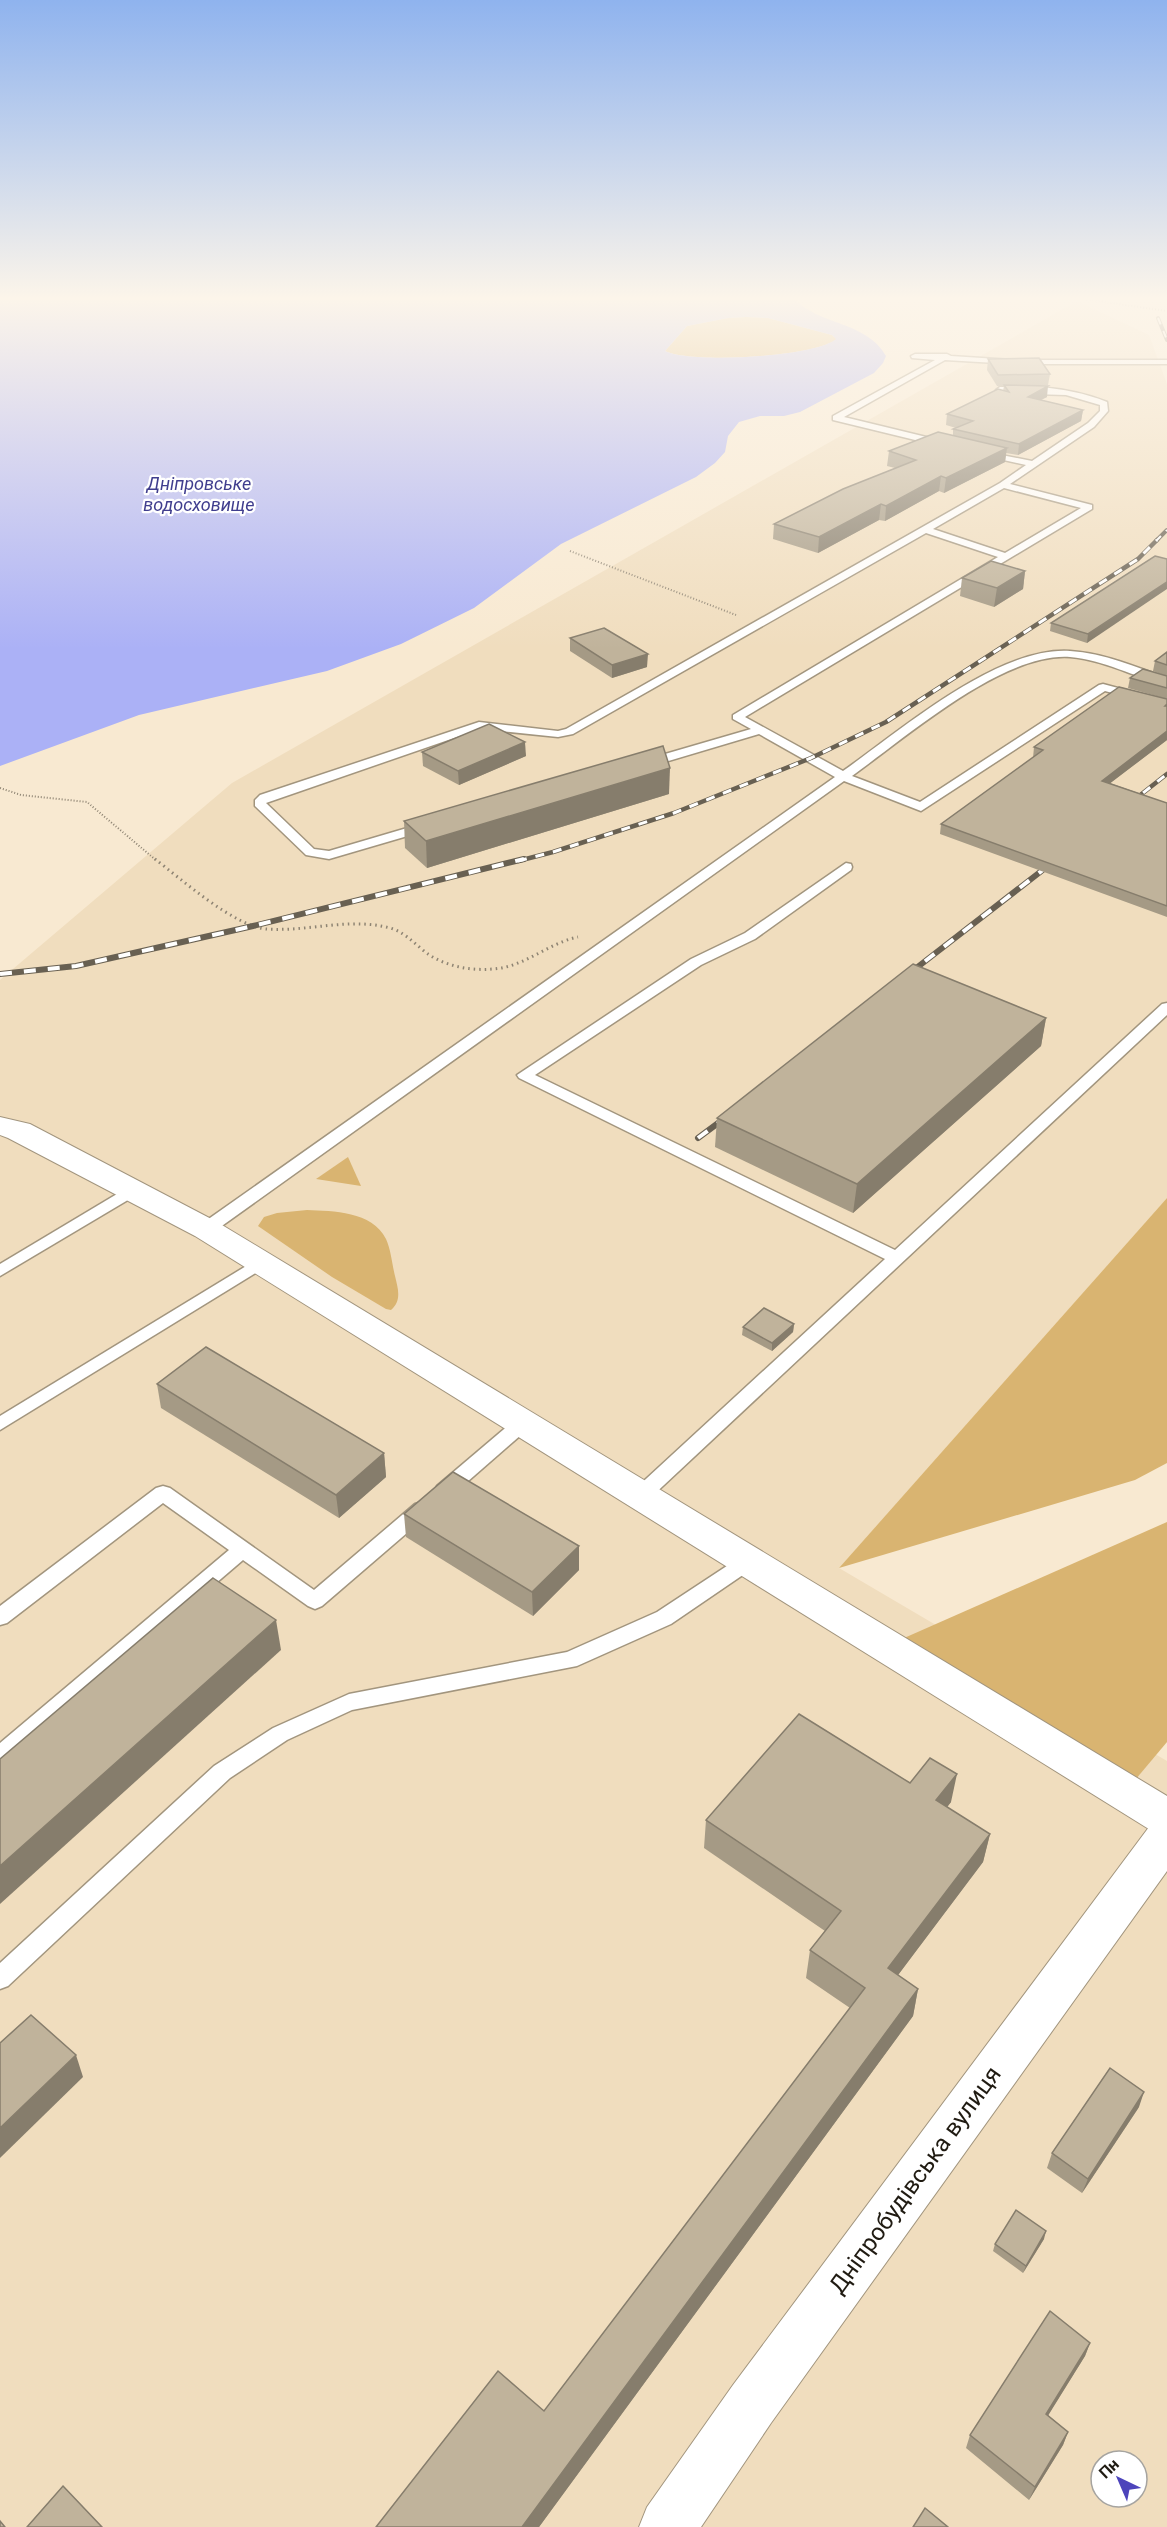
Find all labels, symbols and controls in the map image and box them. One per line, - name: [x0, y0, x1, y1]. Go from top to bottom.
- water label: Дніпровське водосховище: [143, 473, 255, 515]
- street label: Дніпробудівська вулиця: [823, 2061, 1007, 2299]
- north arrow: [1089, 2449, 1149, 2509]
- text: Пн: [1095, 2455, 1123, 2482]

